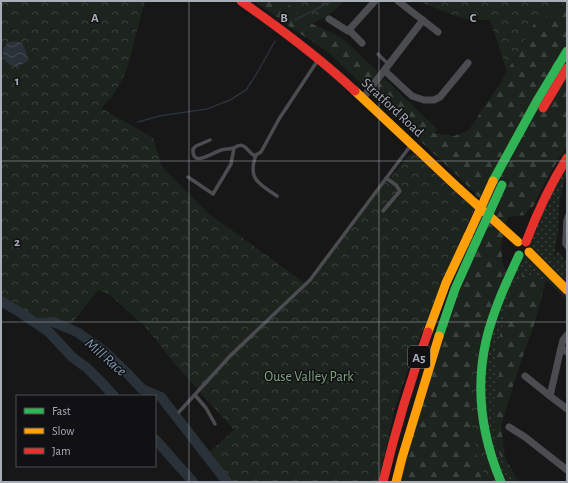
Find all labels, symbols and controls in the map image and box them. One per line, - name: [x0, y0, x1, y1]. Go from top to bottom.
- text: A: [91, 12, 99, 25]
- text: B: [280, 12, 288, 25]
- text: C: [470, 12, 477, 25]
- text: 1: [15, 75, 19, 88]
- street label: Stratford Road: [359, 76, 426, 140]
- text: 2: [14, 236, 20, 249]
- water label: Mill Race: [82, 336, 129, 379]
- road number: A5: [408, 346, 430, 368]
- park label: Ouse Valley Park: [264, 370, 354, 384]
- legend: [16, 395, 156, 467]
- text: Fast: [52, 405, 71, 417]
- text: Slow: [52, 425, 74, 437]
- text: Jam: [52, 445, 71, 457]

